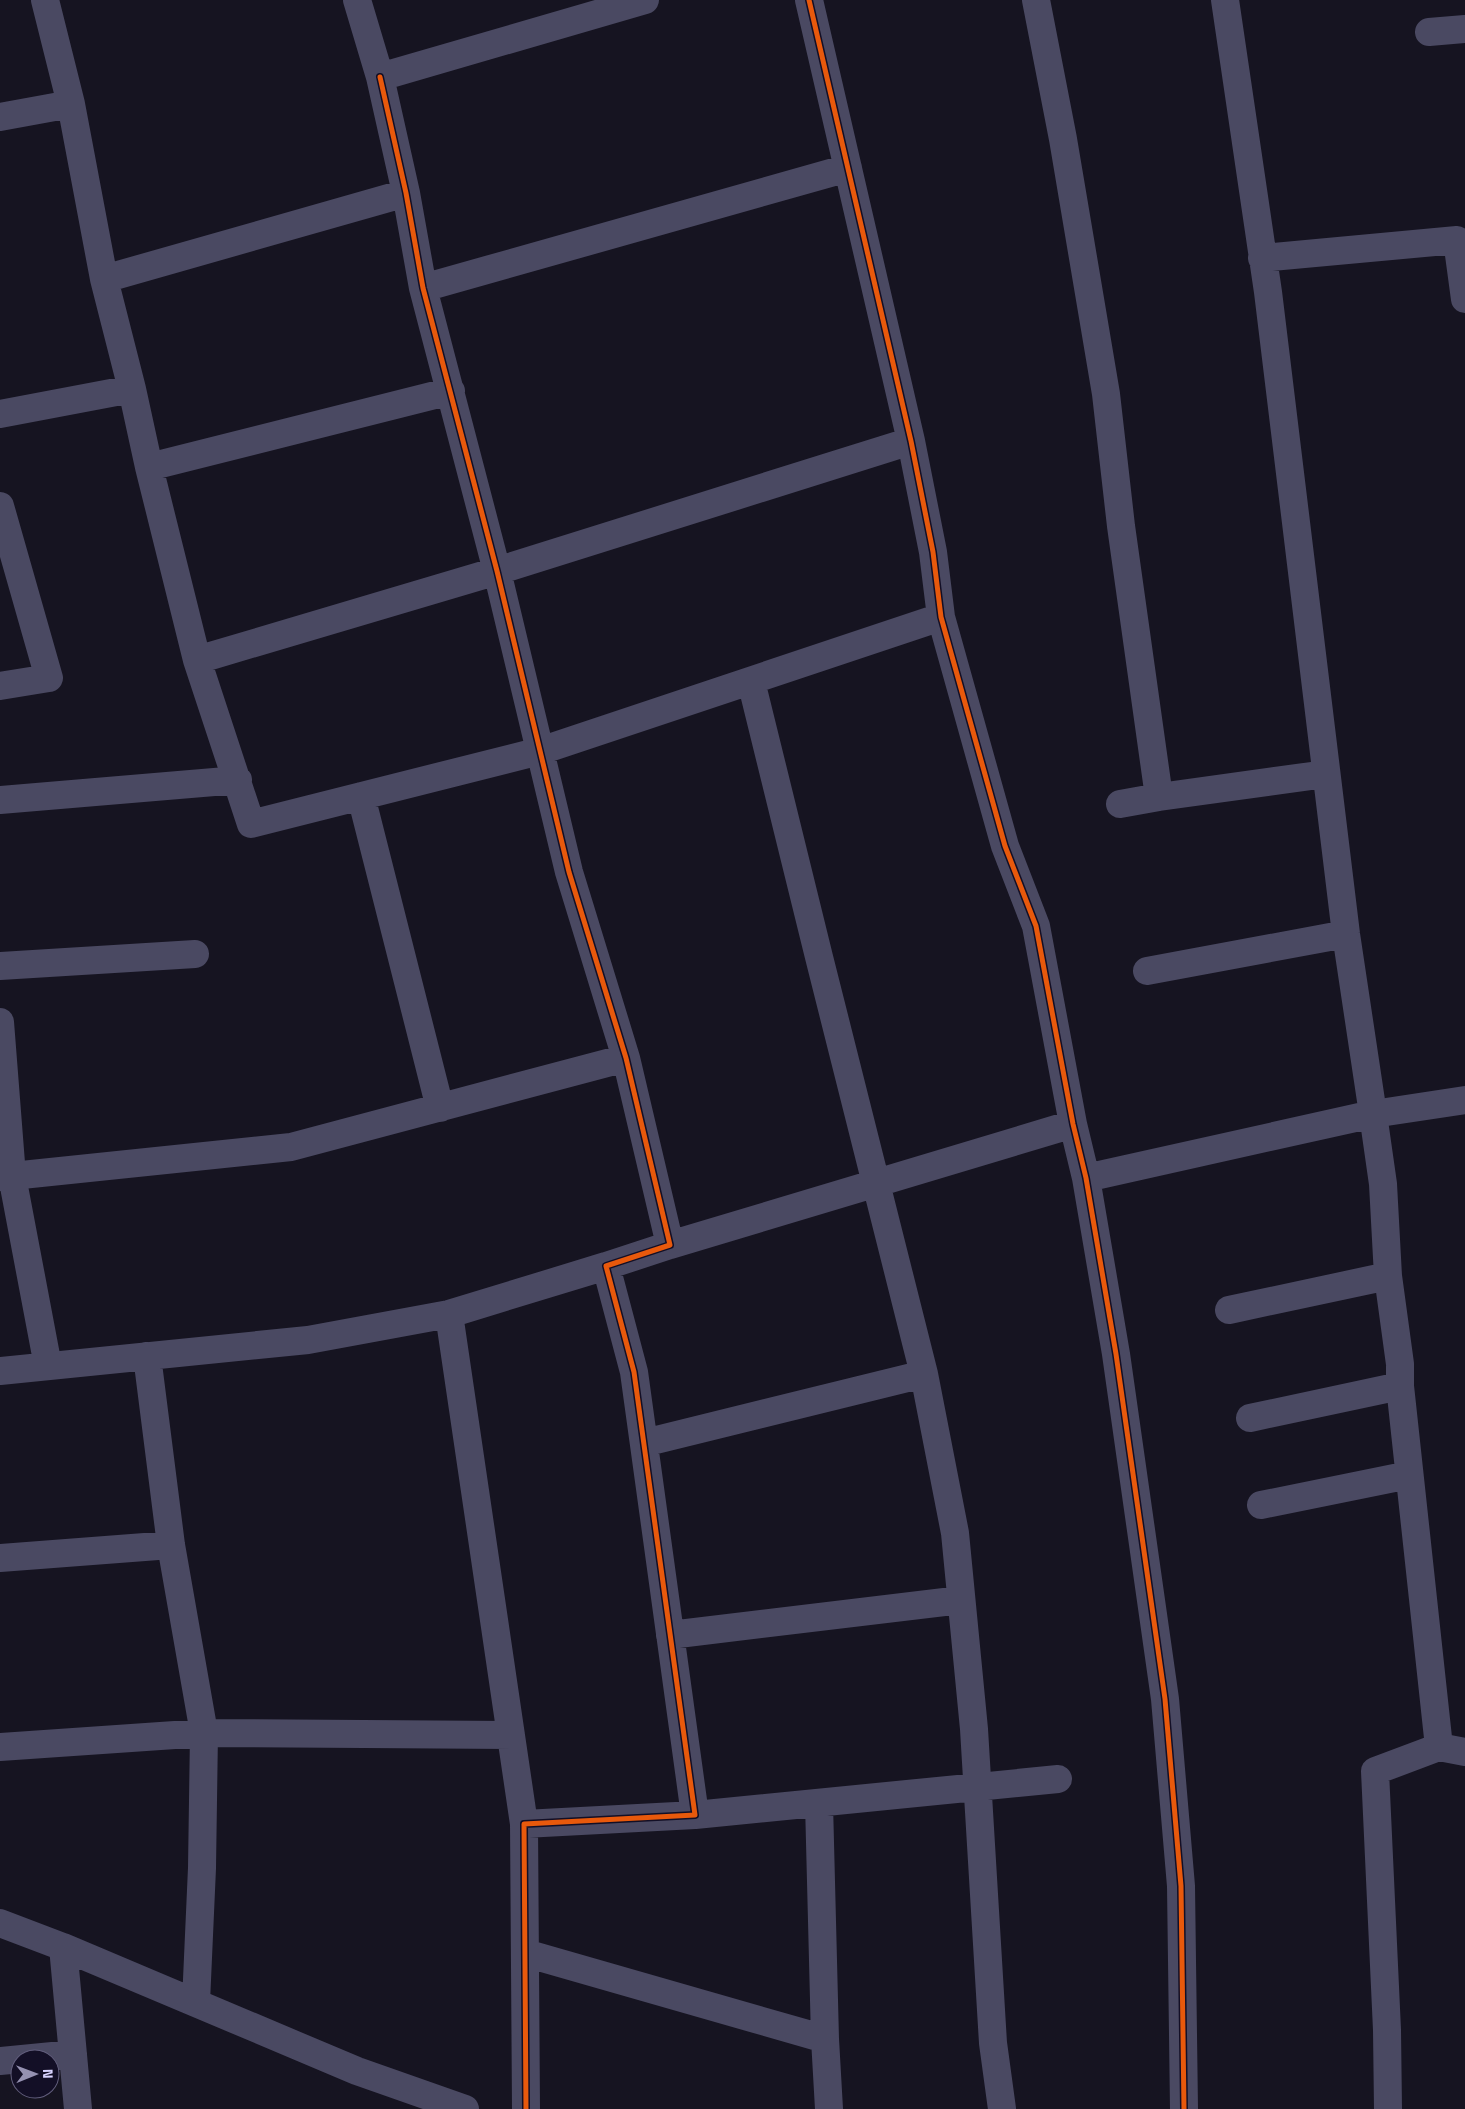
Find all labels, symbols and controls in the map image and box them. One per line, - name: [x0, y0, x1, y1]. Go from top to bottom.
- north arrow: [10, 2049, 60, 2099]
- text: N: [38, 2069, 59, 2079]

